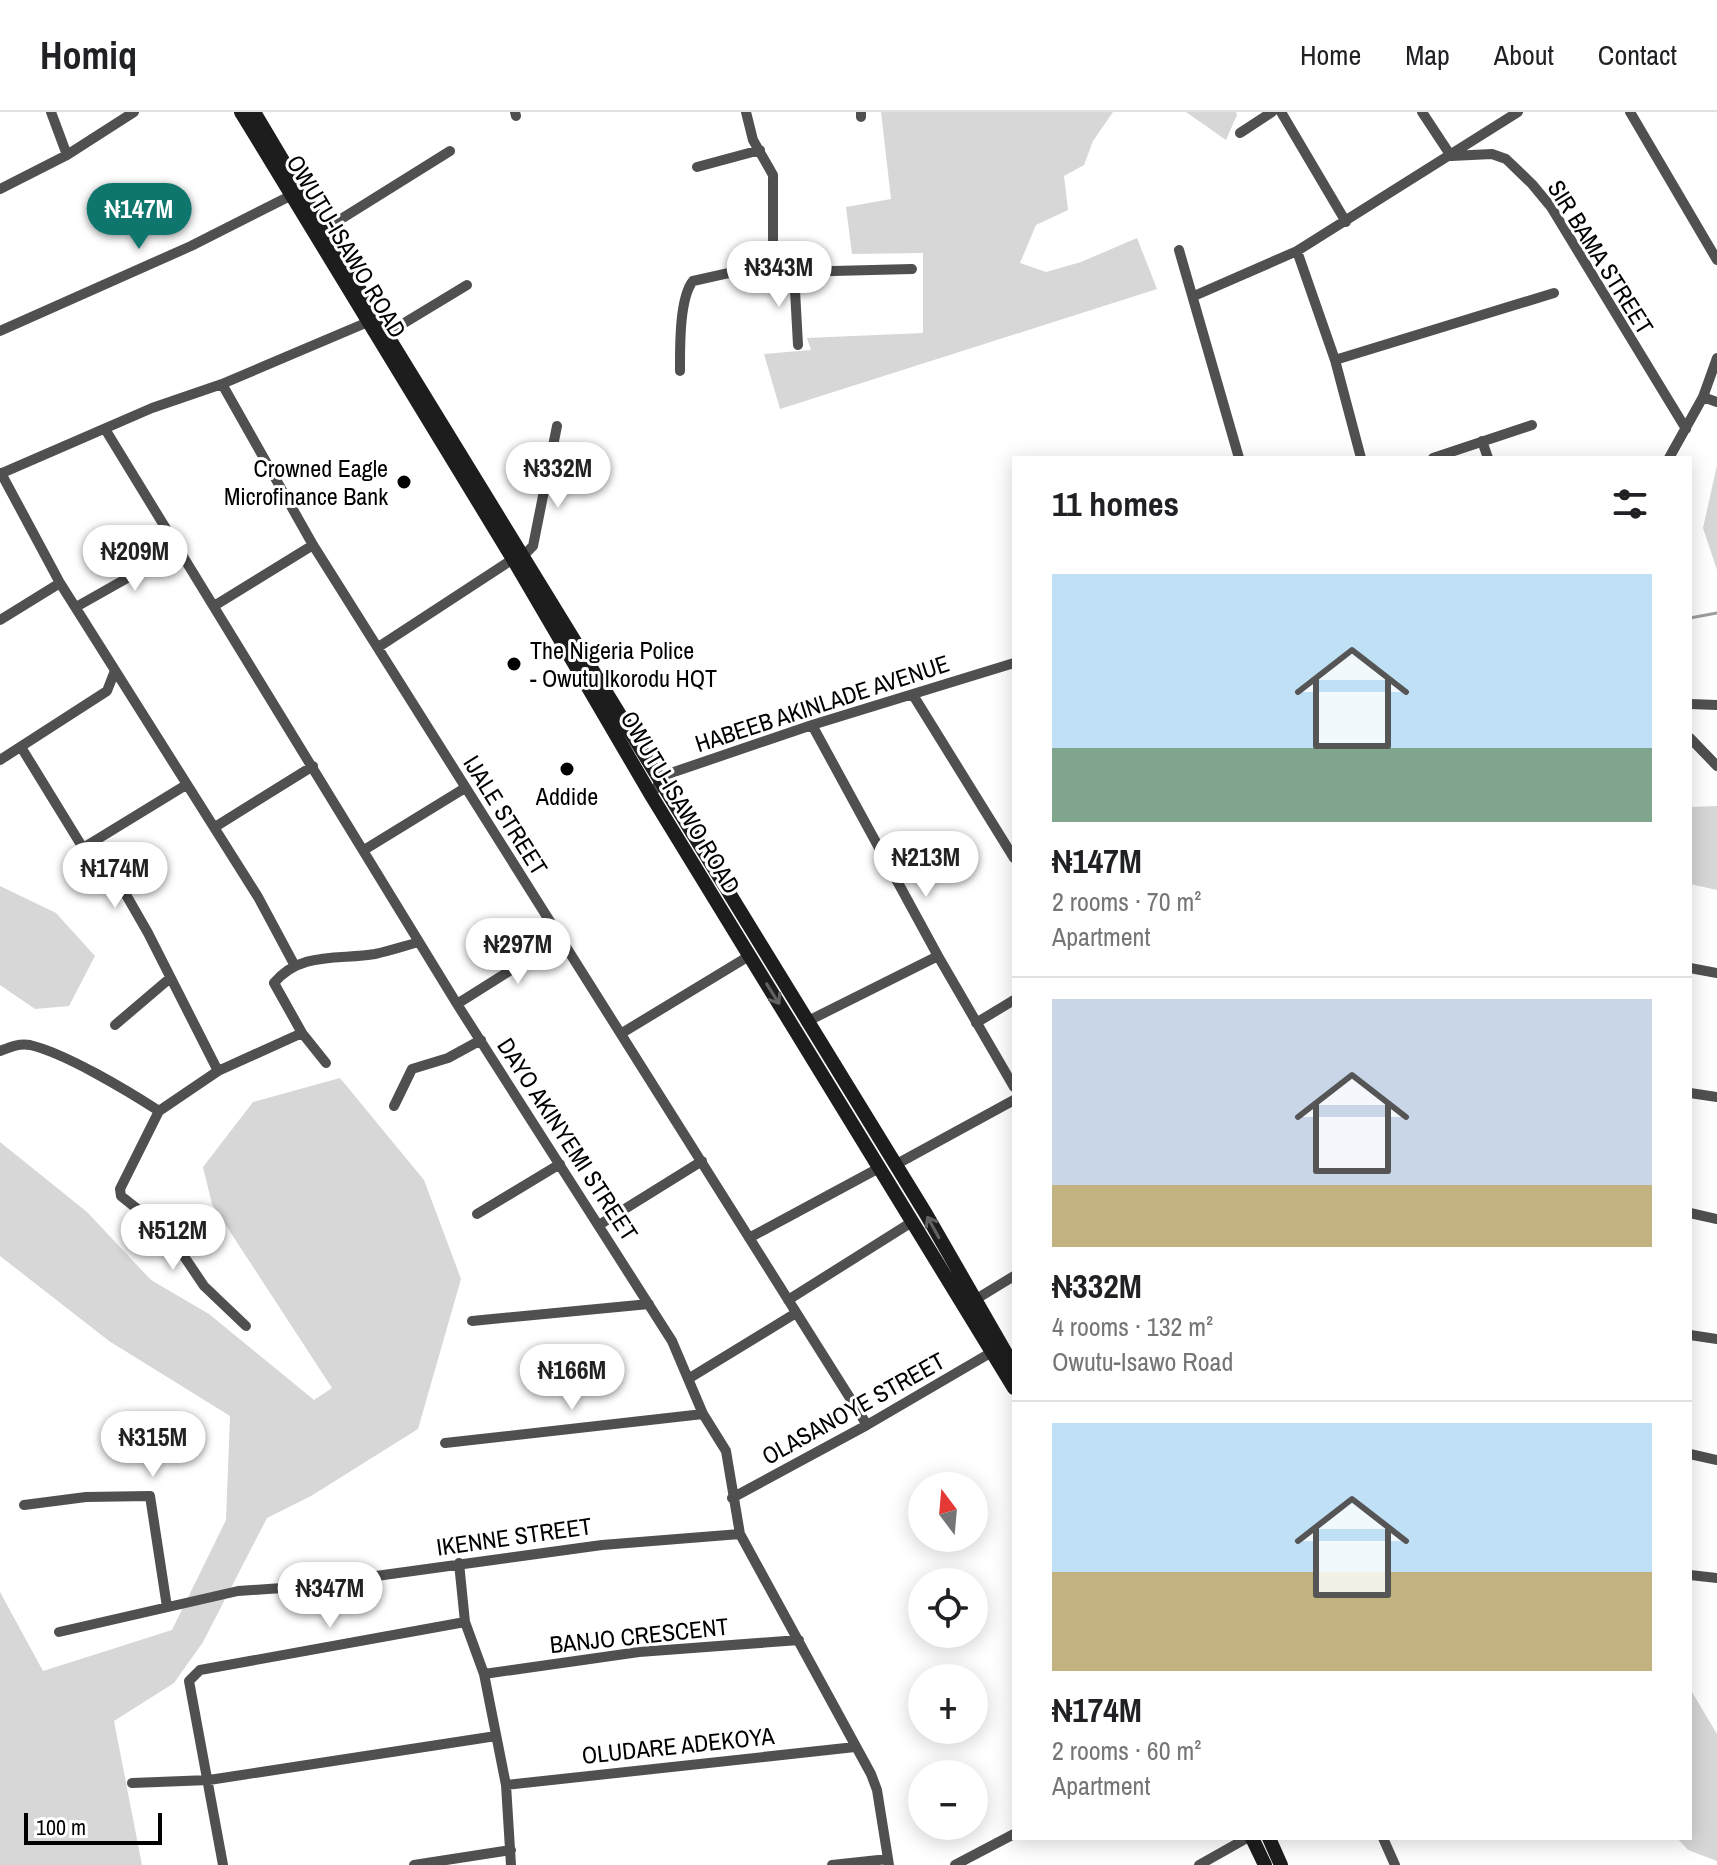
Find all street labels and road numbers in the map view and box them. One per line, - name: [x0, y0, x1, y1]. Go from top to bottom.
- street label: OWUTU-ISAWO ROAD: [280, 149, 414, 343]
- street label: SIR BAMA STREET: [1541, 174, 1661, 340]
- street label: HABEEB AKINLADE AVENUE: [691, 647, 953, 759]
- street label: OWUTU-ISAWO ROAD: [614, 705, 748, 899]
- street label: IJALE STREET: [456, 749, 556, 881]
- street label: DAYO AKINYEMI STREET: [490, 1031, 646, 1247]
- street label: OLASANOYE STREET: [756, 1344, 950, 1472]
- street label: IKENNE STREET: [434, 1509, 594, 1563]
- street label: BANJO CRESCENT: [548, 1610, 730, 1660]
- street label: OLUDARE ADEKOYA: [580, 1719, 777, 1771]

